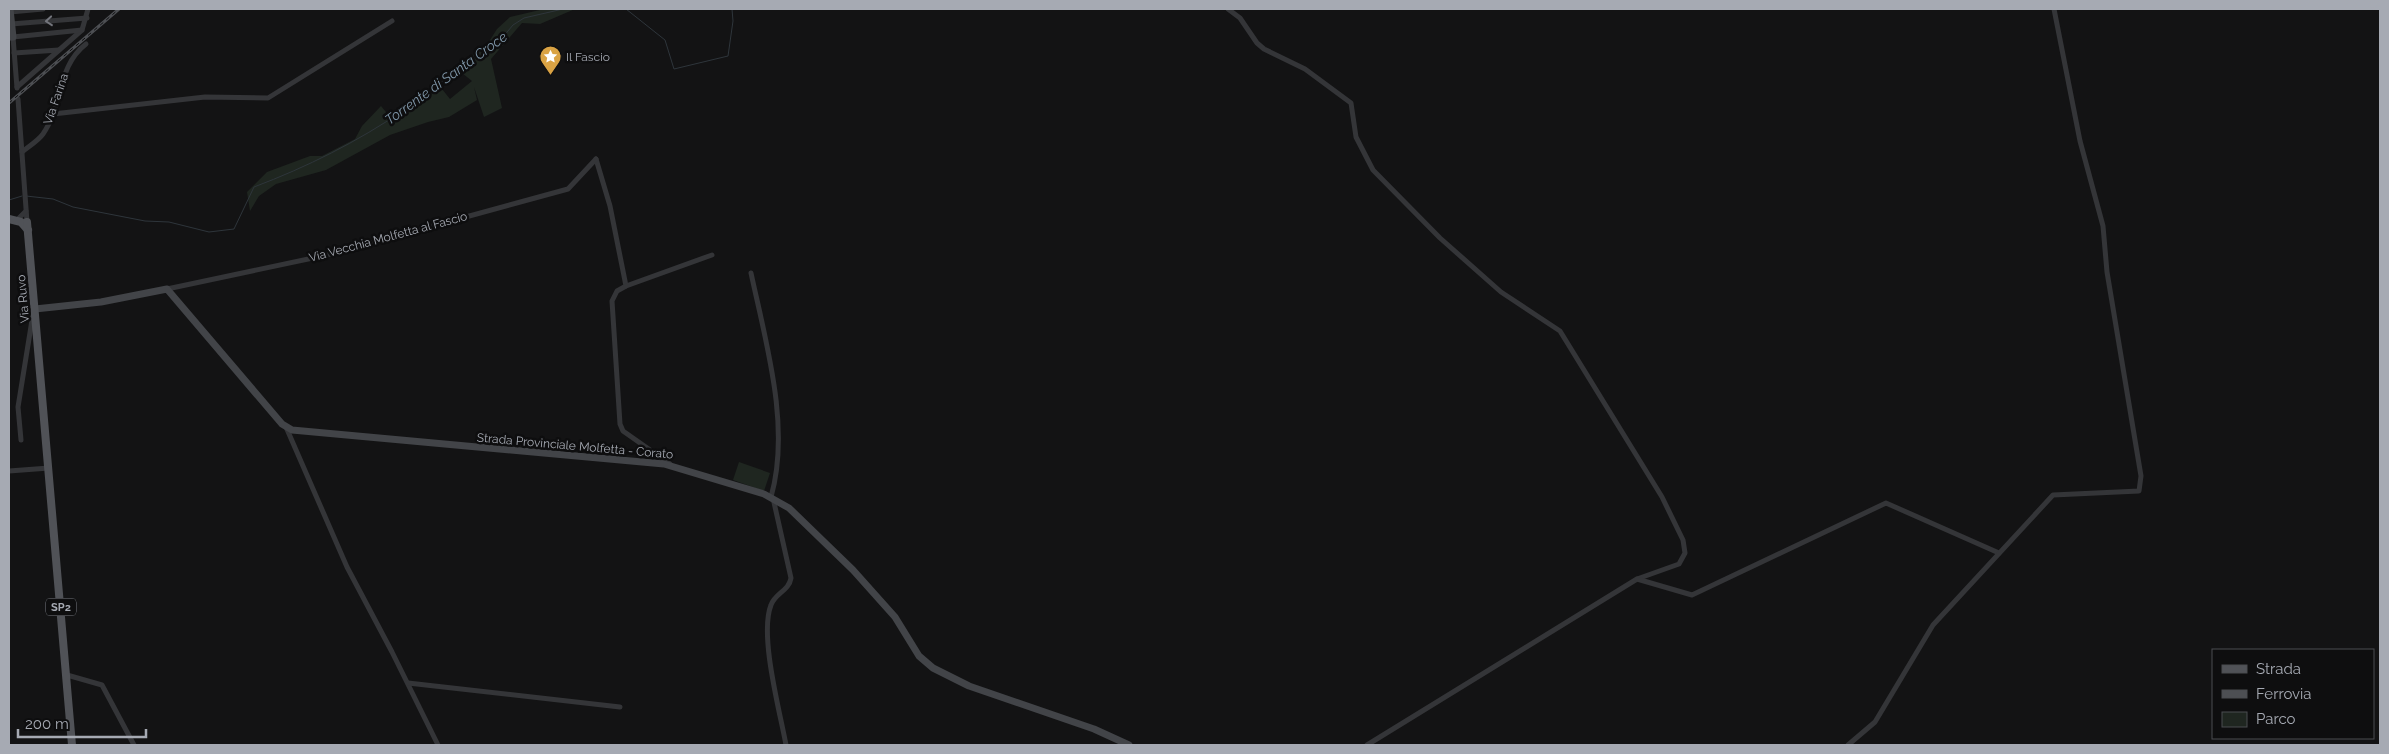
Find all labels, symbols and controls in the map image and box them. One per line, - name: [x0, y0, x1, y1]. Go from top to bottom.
- one-way arrow: [45, 15, 53, 26]
- water label: Torrente di Santa Croce: [382, 28, 510, 128]
- place icon: Il Fascio: [538, 45, 562, 76]
- place label: Il Fascio: [566, 50, 610, 64]
- street label: Via Farina: [41, 71, 71, 127]
- street label: Via Vecchia Molfetta al Fascio: [307, 209, 469, 265]
- street label: Via Ruvo: [14, 274, 32, 324]
- street label: Strada Provinciale Molfetta - Corato: [476, 430, 674, 462]
- road number: SP2: [46, 598, 76, 616]
- legend: [2212, 649, 2374, 739]
- text: Strada: [2256, 660, 2301, 678]
- text: Ferrovia: [2256, 685, 2312, 703]
- scale bar: [18, 706, 145, 738]
- text: Parco: [2256, 710, 2296, 728]
- text: 200 m: [25, 715, 69, 733]

